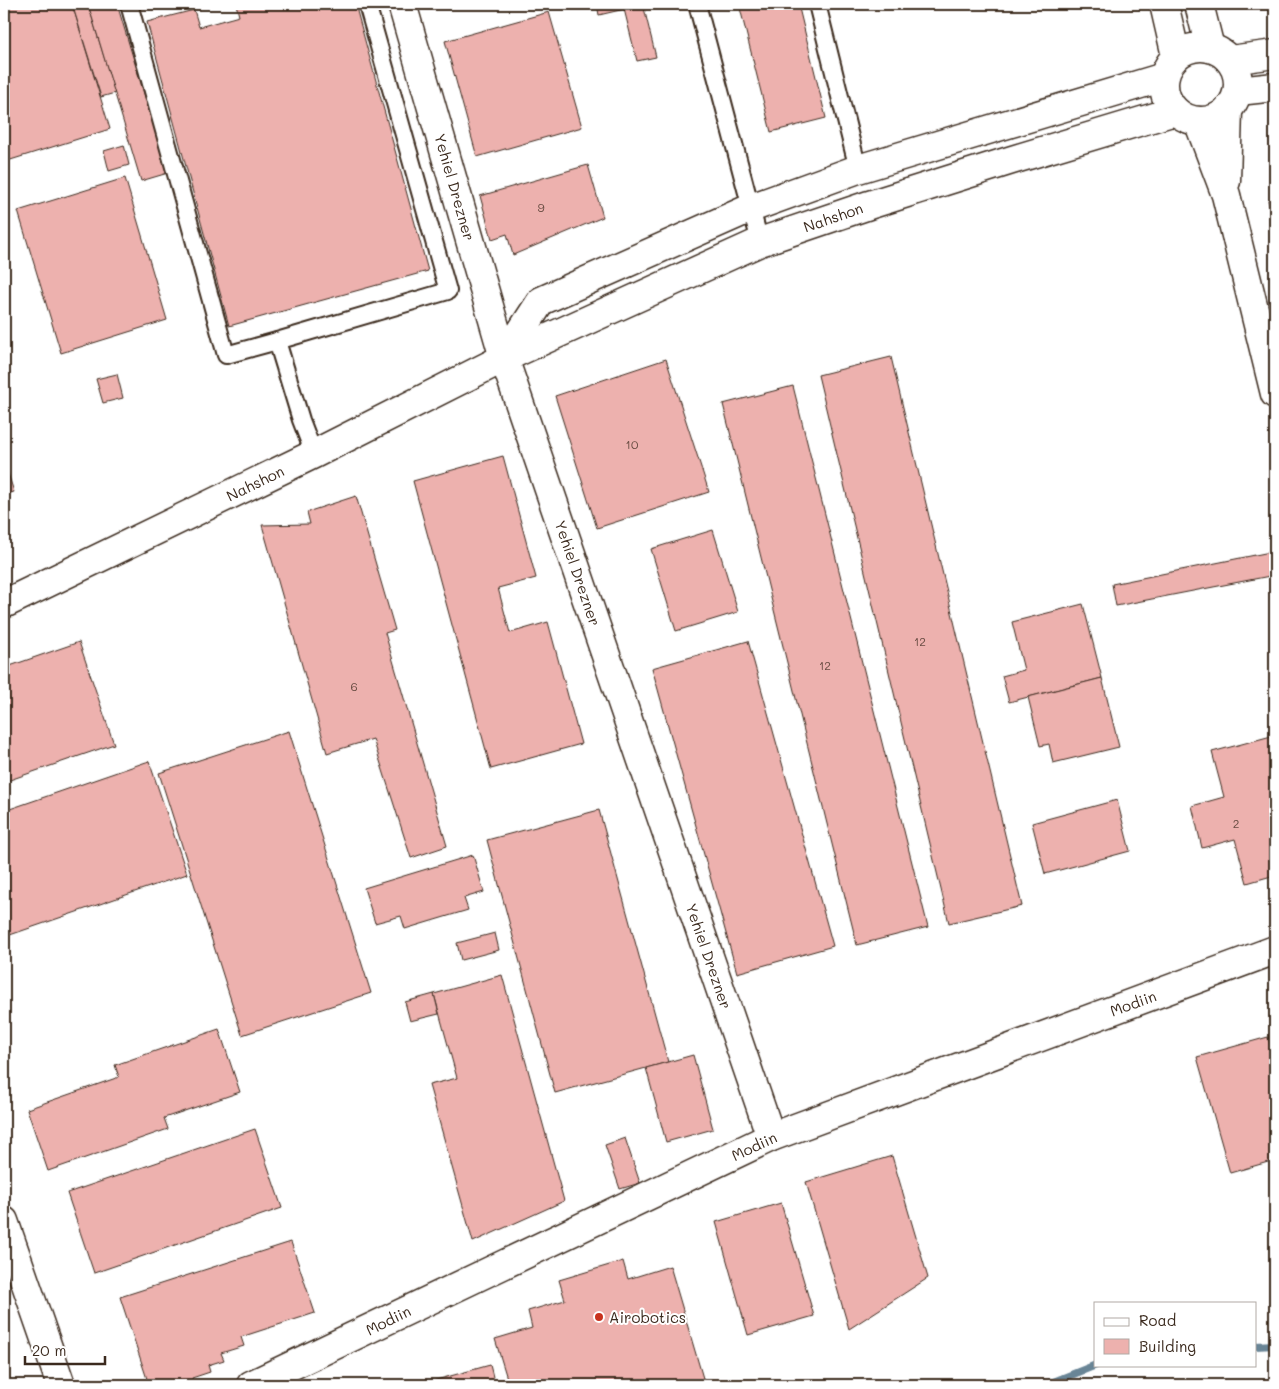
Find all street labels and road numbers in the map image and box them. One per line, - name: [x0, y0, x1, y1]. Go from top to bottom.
- street label: Yehiel Drezner: [430, 131, 480, 243]
- street label: Nahshon: [801, 197, 865, 237]
- street label: Nahshon: [223, 460, 287, 506]
- street label: Yehiel Drezner: [551, 517, 605, 629]
- street label: Yehiel Drezner: [682, 900, 736, 1012]
- street label: Modiin: [1107, 985, 1159, 1021]
- street label: Modiin: [728, 1127, 780, 1165]
- street label: Modiin: [362, 1301, 414, 1339]

